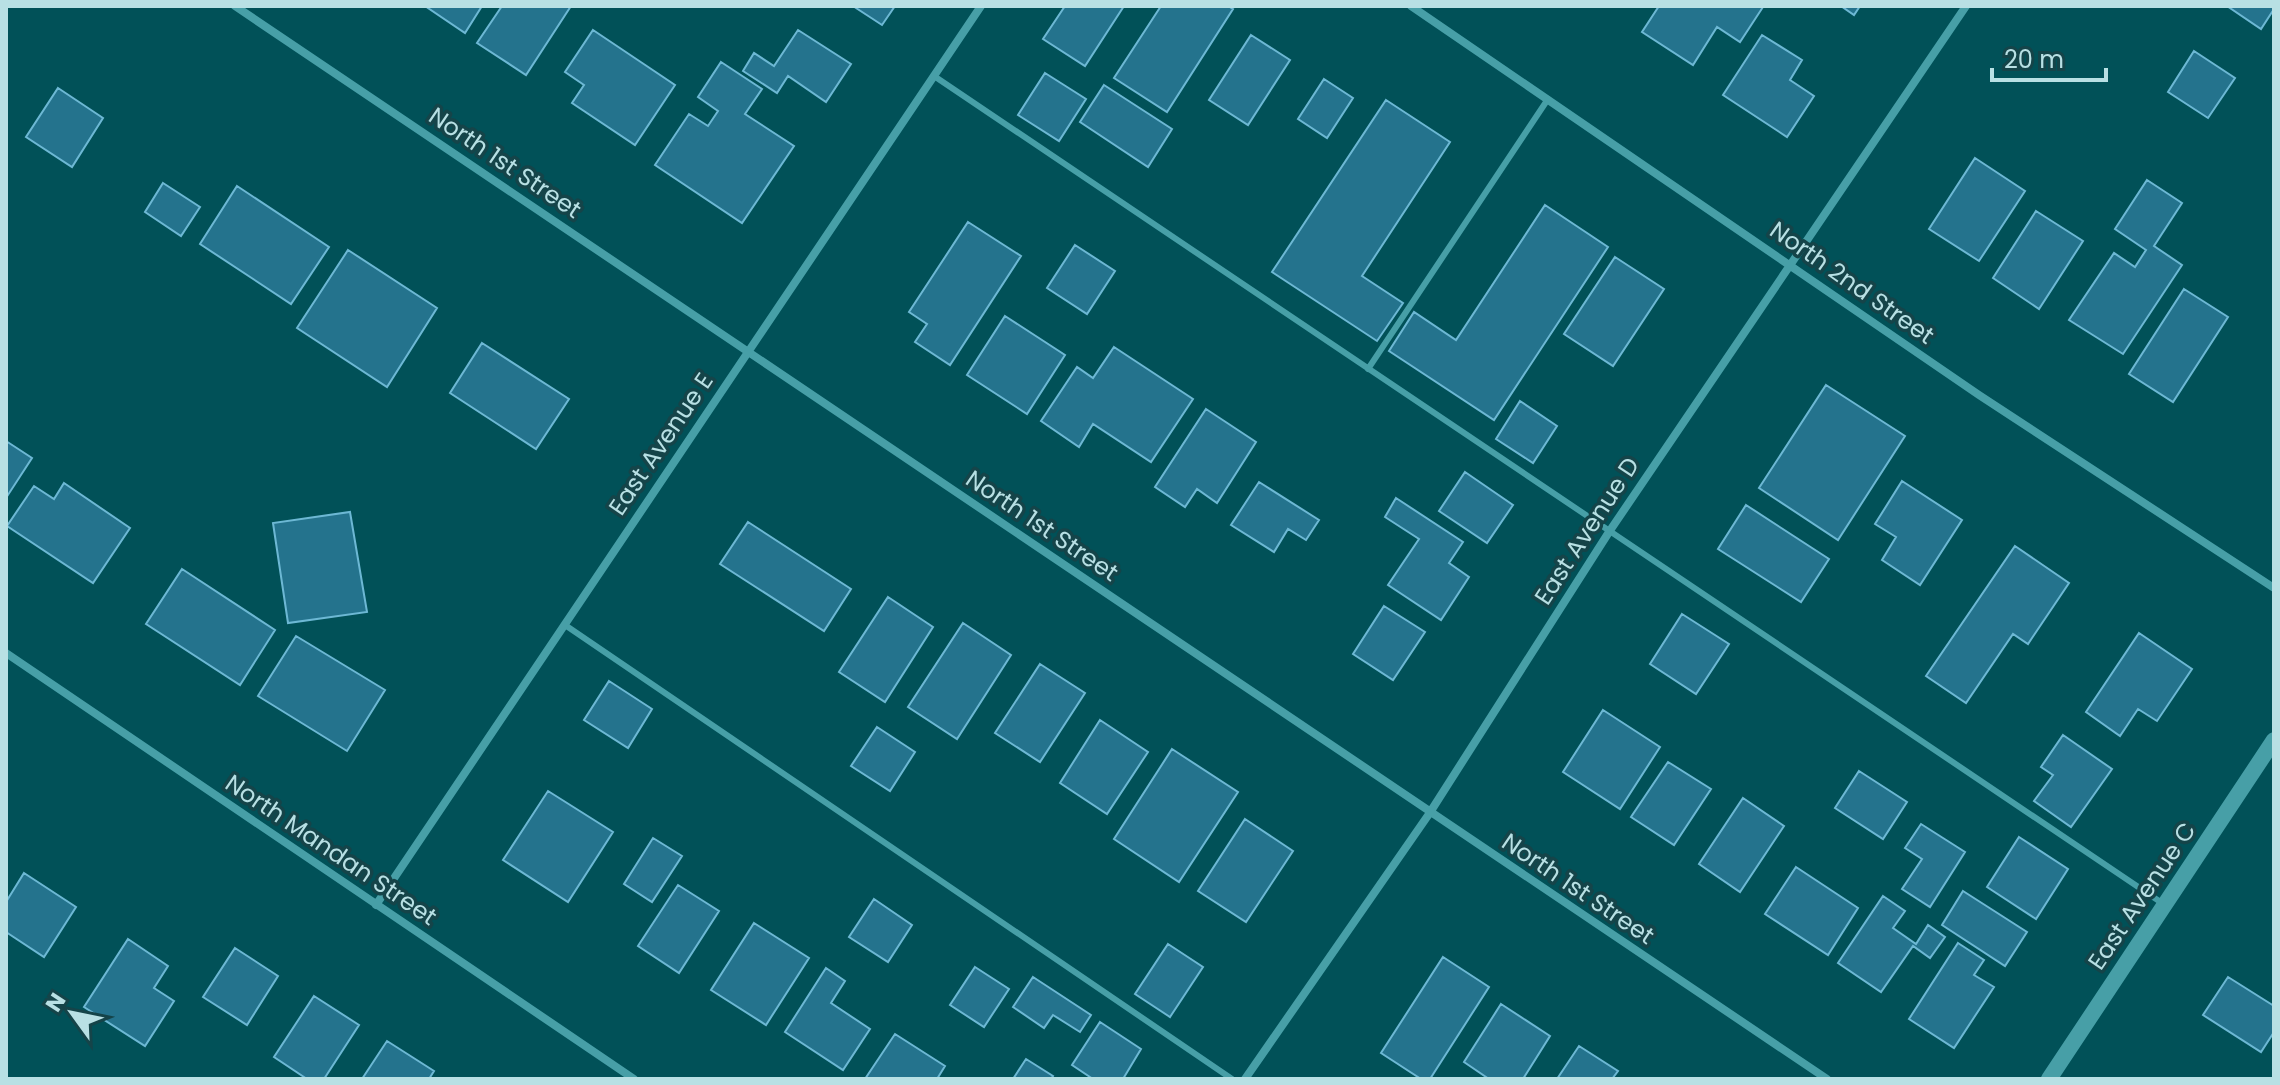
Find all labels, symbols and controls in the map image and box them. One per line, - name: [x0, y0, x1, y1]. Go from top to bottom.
- scale bar: [1992, 32, 2106, 82]
- text: 20 m: [2004, 43, 2064, 76]
- street label: North 1st Street: [423, 99, 588, 226]
- street label: North 2nd Street: [1763, 214, 1941, 352]
- street label: East Avenue E: [601, 366, 720, 521]
- street label: East Avenue D: [1527, 451, 1647, 611]
- street label: North 1st Street: [960, 462, 1125, 589]
- street label: North Mandan Street: [219, 766, 443, 933]
- street label: East Avenue C: [2080, 816, 2203, 976]
- street label: North 1st Street: [1496, 825, 1661, 952]
- north arrow: [32, 973, 112, 1053]
- text: N: [38, 987, 73, 1018]

